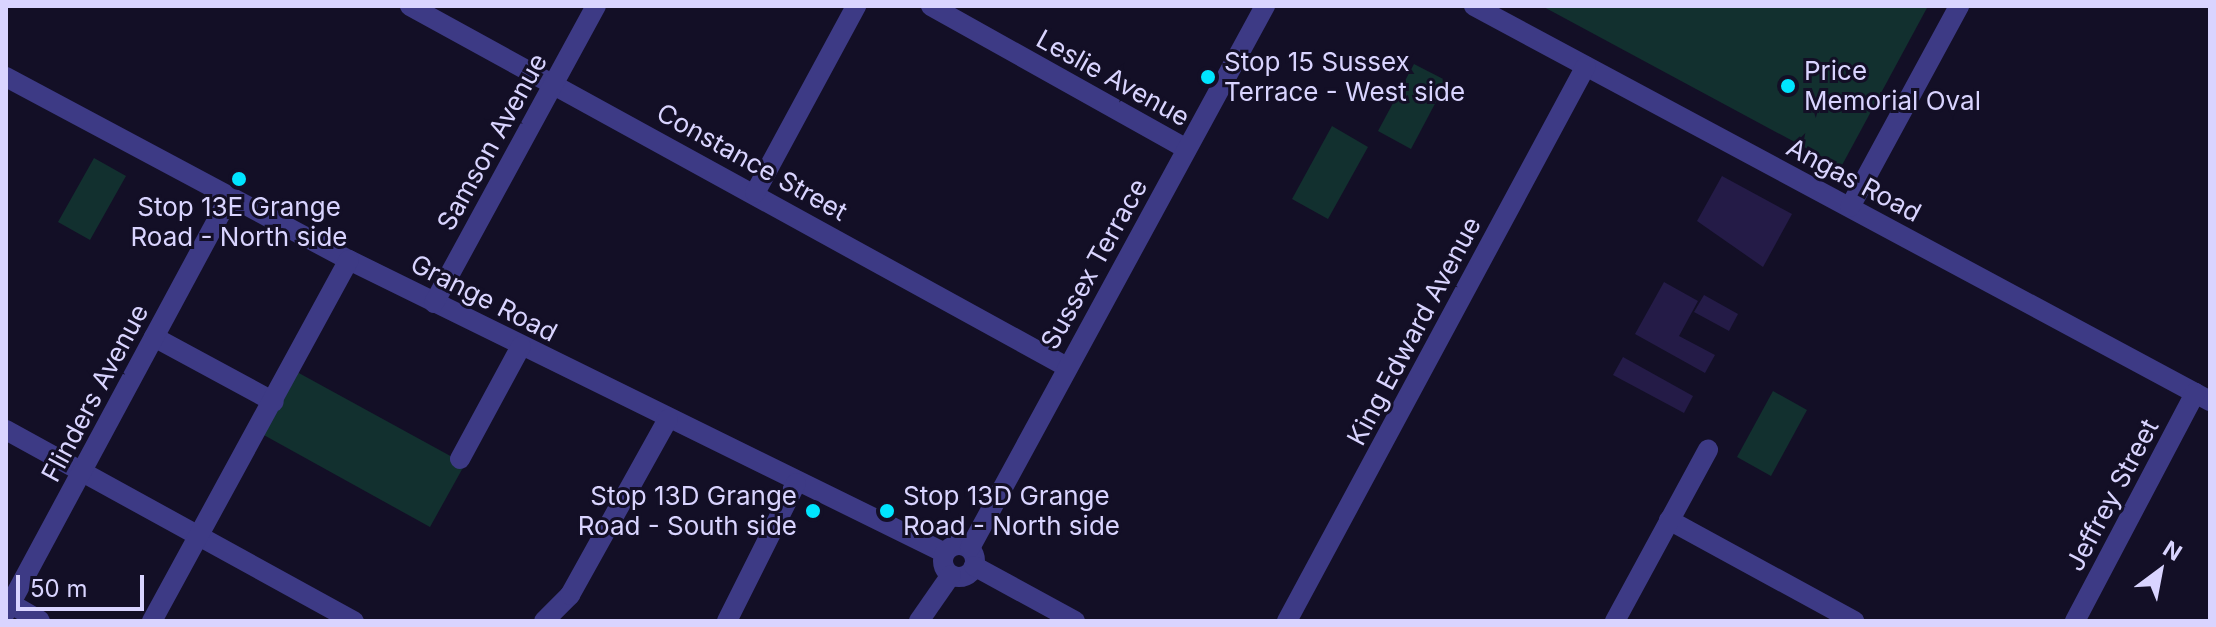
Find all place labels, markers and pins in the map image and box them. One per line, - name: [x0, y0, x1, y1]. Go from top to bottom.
- place label: Stop 15 Sussex Terrace - West side: [1224, 46, 1465, 108]
- place label: Price Memorial Oval: [1804, 55, 1981, 116]
- marker: Stop 15 Sussex Terrace - West side: [1199, 68, 1217, 86]
- marker: Price Memorial Oval: [1779, 77, 1797, 95]
- marker: Stop 13E Grange Road - North side: [230, 170, 248, 188]
- place label: Stop 13E Grange Road - North side: [131, 191, 347, 252]
- place label: Stop 13D Grange Road - South side: [578, 480, 797, 542]
- place label: Stop 13D Grange Road - North side: [903, 480, 1120, 542]
- marker: Stop 13D Grange Road - South side: [804, 502, 822, 520]
- marker: Stop 13D Grange Road - North side: [878, 502, 896, 520]

